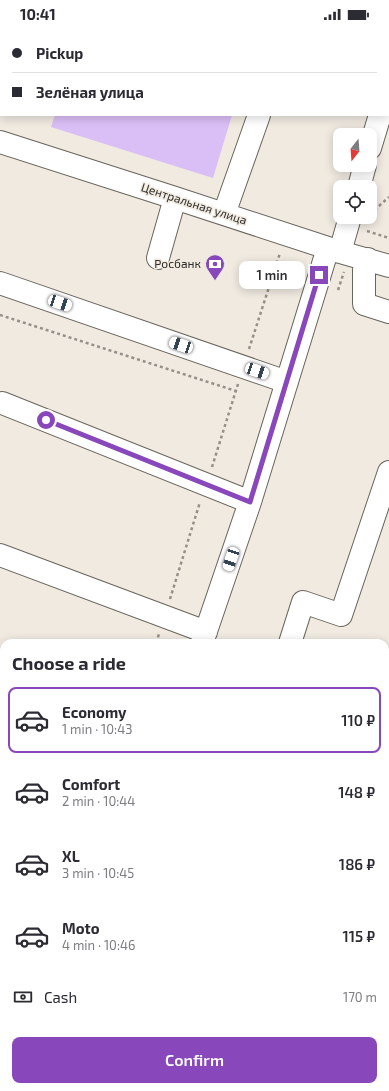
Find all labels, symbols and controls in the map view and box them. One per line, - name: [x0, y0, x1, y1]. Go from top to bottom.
- text: 10:41: [20, 5, 56, 23]
- text: Pickup: [36, 44, 83, 62]
- text: Зелёная улица: [36, 83, 144, 101]
- north arrow: [333, 128, 377, 172]
- map controls: [333, 128, 377, 224]
- street label: Центральная улица: [139, 179, 249, 228]
- button: locate: [333, 180, 377, 224]
- bank icon: Росбанк: [204, 253, 226, 281]
- place label: Росбанк: [154, 256, 202, 270]
- callout: 1 min: [239, 261, 305, 289]
- route end: [310, 266, 328, 284]
- text: 1 min: [257, 267, 287, 283]
- car: [47, 293, 73, 313]
- car: [168, 335, 194, 355]
- car: [244, 361, 270, 381]
- route start: [37, 411, 55, 429]
- car: [221, 546, 241, 572]
- text: Choose a ride: [12, 652, 126, 674]
- icon: car: [14, 702, 50, 738]
- text: Economy: [62, 703, 127, 721]
- text: 110 ₽: [341, 711, 375, 729]
- text: 1 min · 10:43: [62, 721, 132, 737]
- icon: car: [14, 774, 50, 810]
- text: Comfort: [62, 775, 120, 793]
- text: 148 ₽: [338, 783, 375, 801]
- text: 2 min · 10:44: [62, 793, 135, 809]
- icon: car: [14, 846, 50, 882]
- text: XL: [62, 847, 80, 865]
- text: 186 ₽: [339, 855, 375, 873]
- text: 3 min · 10:45: [62, 865, 134, 881]
- icon: car: [14, 918, 50, 954]
- text: Moto: [62, 919, 100, 937]
- text: 115 ₽: [342, 927, 375, 945]
- text: 4 min · 10:46: [62, 937, 135, 953]
- icon: cash: [12, 986, 34, 1008]
- text: Cash: [44, 988, 77, 1006]
- text: 170 m: [343, 989, 377, 1005]
- button: Confirm: [12, 1037, 377, 1083]

